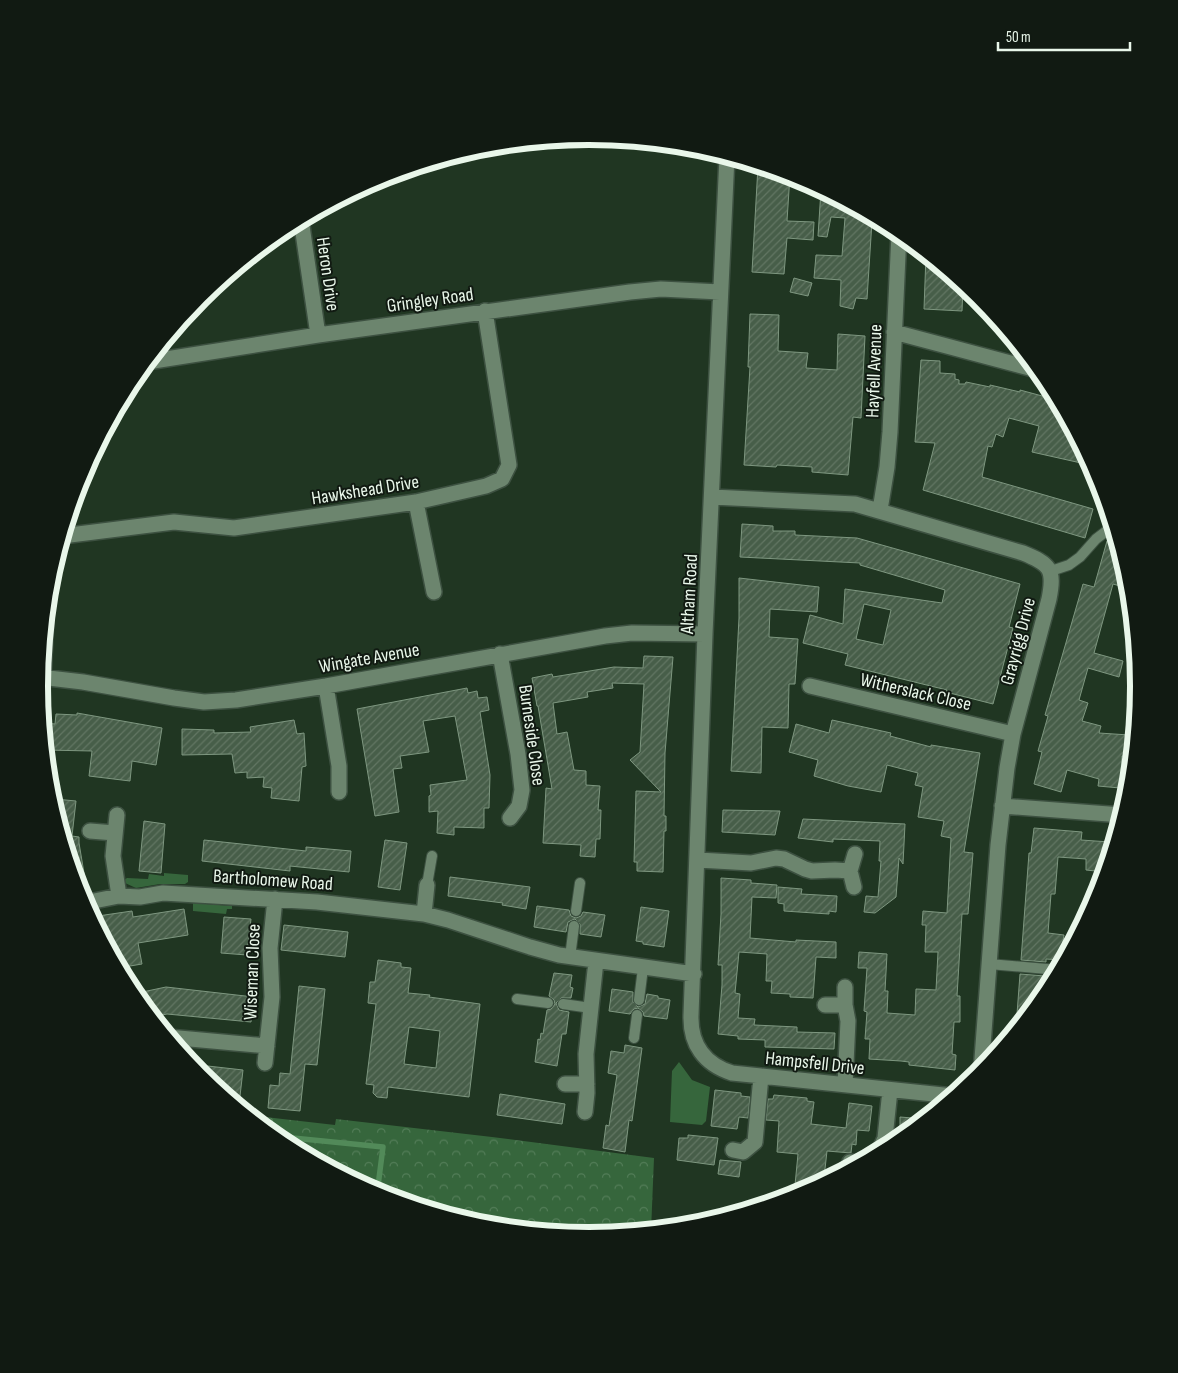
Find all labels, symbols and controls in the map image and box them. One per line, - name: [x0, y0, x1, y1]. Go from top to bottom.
- scale bar: [998, 20, 1130, 52]
- text: 50 m: [1006, 28, 1031, 47]
- street label: Heron Drive: [311, 236, 344, 313]
- street label: Gringley Road: [385, 283, 475, 318]
- street label: Hayfell Avenue: [861, 324, 888, 418]
- street label: Hawkshead Drive: [310, 471, 421, 510]
- street label: Altham Road: [676, 554, 703, 636]
- street label: Grayrigg Drive: [996, 595, 1041, 688]
- street label: Wingate Avenue: [317, 638, 421, 679]
- street label: Witherslack Close: [858, 669, 973, 716]
- street label: Burneside Close: [513, 683, 550, 787]
- street label: Bartholomew Road: [212, 865, 333, 896]
- street label: Wiseman Close: [239, 924, 266, 1020]
- street label: Hampsfell Drive: [764, 1047, 866, 1080]

